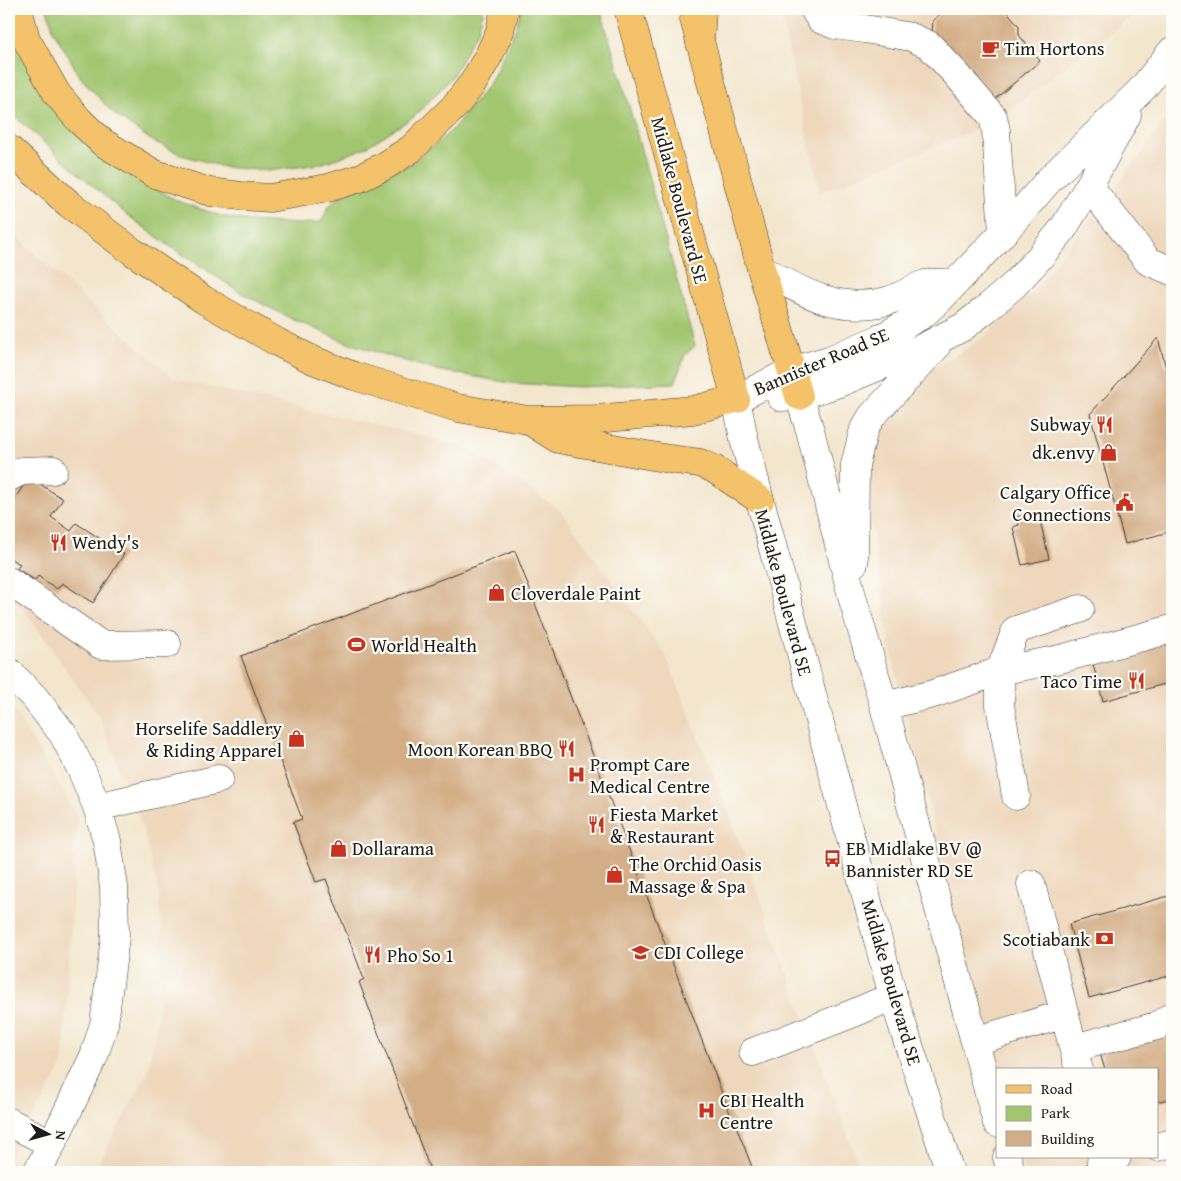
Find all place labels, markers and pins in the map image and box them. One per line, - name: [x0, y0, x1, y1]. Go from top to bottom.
- place label: Tim Hortons: [1004, 34, 1104, 62]
- cafe icon: Tim Hortons: [980, 38, 1000, 58]
- place label: Subway: [1030, 410, 1092, 438]
- restaurant icon: Subway: [1095, 414, 1115, 434]
- place label: dk.envy: [1032, 438, 1096, 466]
- shop icon: dk.envy: [1099, 442, 1119, 462]
- place label: Calgary Office Connections: [1000, 478, 1111, 528]
- public building icon: Calgary Office Connections: [1115, 493, 1135, 513]
- place label: Wendy's: [72, 528, 139, 556]
- restaurant icon: Wendy's: [48, 532, 68, 552]
- place label: Cloverdale Paint: [511, 579, 641, 607]
- shop icon: Cloverdale Paint: [487, 583, 507, 603]
- place label: World Health: [371, 631, 477, 659]
- sports icon: World Health: [347, 635, 367, 655]
- place label: Taco Time: [1040, 667, 1122, 695]
- restaurant icon: Taco Time: [1126, 671, 1146, 691]
- place label: Horselife Saddlery & Riding Apparel: [135, 714, 283, 764]
- shop icon: Horselife Saddlery & Riding Apparel: [286, 729, 306, 749]
- place label: Moon Korean BBQ: [408, 735, 553, 763]
- restaurant icon: Moon Korean BBQ: [556, 739, 576, 759]
- place label: Prompt Care Medical Centre: [590, 750, 710, 800]
- hospital icon: Prompt Care Medical Centre: [566, 765, 586, 785]
- place label: Fiesta Market & Restaurant: [610, 800, 719, 850]
- restaurant icon: Fiesta Market & Restaurant: [586, 815, 606, 835]
- place label: Dollarama: [352, 834, 434, 862]
- place label: EB Midlake BV @ Bannister RD SE: [846, 834, 982, 884]
- shop icon: Dollarama: [328, 838, 348, 858]
- bus stop icon: EB Midlake BV @ Bannister RD SE: [822, 849, 842, 869]
- place label: The Orchid Oasis Massage & Spa: [629, 850, 762, 900]
- shop icon: The Orchid Oasis Massage & Spa: [605, 865, 625, 885]
- place label: Scotiabank: [1002, 925, 1090, 953]
- bank icon: Scotiabank: [1094, 929, 1114, 949]
- place label: CDI College: [654, 938, 744, 966]
- place label: Pho So 1: [387, 941, 454, 969]
- school or university icon: CDI College: [630, 942, 650, 962]
- restaurant icon: Pho So 1: [363, 945, 383, 965]
- place label: CBI Health Centre: [720, 1086, 805, 1136]
- hospital icon: CBI Health Centre: [696, 1101, 716, 1121]

